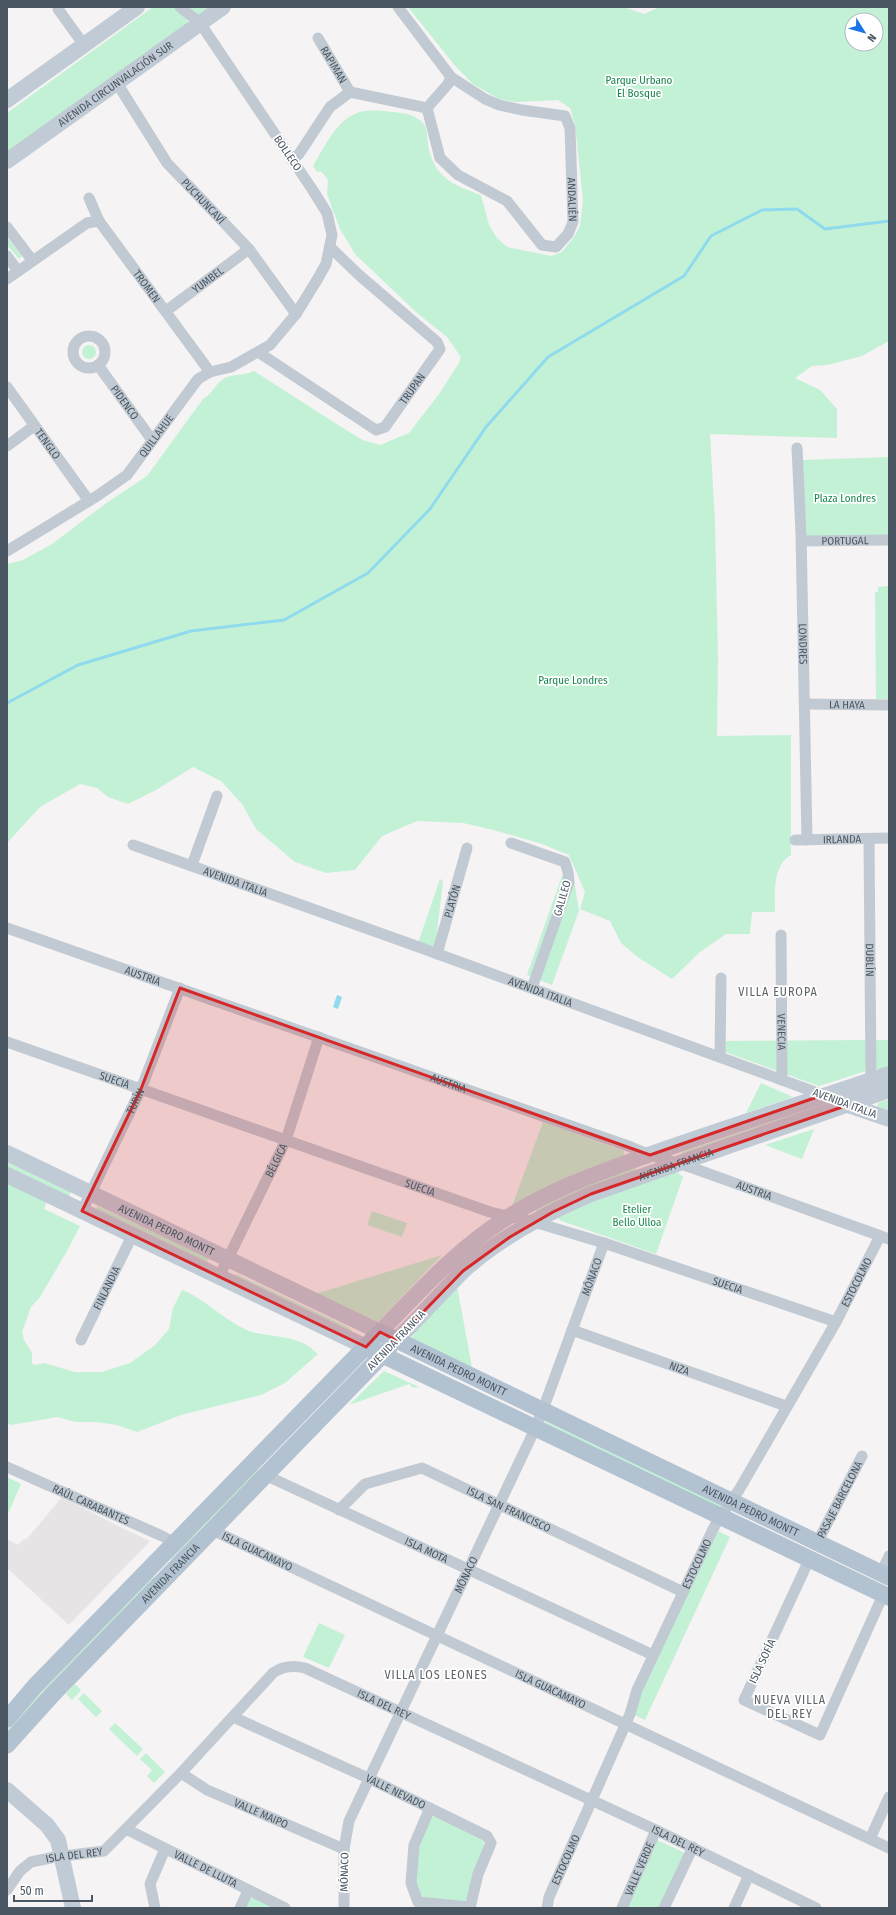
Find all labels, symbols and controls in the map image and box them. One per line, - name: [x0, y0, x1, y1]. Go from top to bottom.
- north arrow: [844, 12, 884, 52]
- text: N: [864, 31, 879, 44]
- street label: AVENIDA CIRCUNVALACIÓN SUR: [56, 39, 176, 130]
- street label: RAPIMAN: [317, 44, 349, 86]
- park label: Parque Urbano El Bosque: [606, 74, 673, 100]
- street label: BOLLECO: [271, 133, 304, 174]
- street label: PUCHUNCAVÍ: [178, 176, 228, 227]
- street label: ANDALIÉN: [565, 177, 580, 222]
- street label: YUMBEL: [190, 264, 226, 296]
- street label: TROMEN: [130, 268, 163, 305]
- street label: TRUPAN: [397, 371, 428, 407]
- street label: PIDENCO: [108, 383, 141, 422]
- street label: QUILLAHUE: [136, 412, 177, 460]
- street label: TENGLO: [32, 426, 63, 462]
- park label: Plaza Londres: [814, 492, 876, 505]
- street label: PORTUGAL: [821, 534, 869, 548]
- street label: LONDRES: [796, 623, 810, 665]
- park label: Parque Londres: [538, 674, 608, 687]
- street label: LA HAYA: [829, 698, 865, 712]
- street label: IRLANDA: [823, 833, 862, 846]
- street label: AVENIDA ITALIA: [202, 865, 270, 900]
- street label: GALILEO: [551, 879, 574, 918]
- street label: PLATÓN: [442, 883, 463, 919]
- street label: DUBLÍN: [863, 943, 877, 977]
- street label: AUSTRIA: [123, 964, 163, 989]
- street label: AVENIDA ITALIA: [506, 974, 574, 1010]
- district label: VILLA EUROPA: [738, 985, 818, 999]
- street label: VENECIA: [775, 1014, 788, 1051]
- street label: SUECIA: [97, 1069, 131, 1092]
- street label: AUSTRIA: [429, 1071, 468, 1096]
- street label: TURÍN: [124, 1086, 147, 1116]
- street label: AVENIDA ITALIA: [811, 1086, 879, 1121]
- street label: BÉLGICA: [263, 1141, 290, 1180]
- street label: AVENIDA FRANCIA: [637, 1146, 715, 1184]
- street label: SUECIA: [403, 1177, 437, 1199]
- street label: AUSTRIA: [734, 1178, 774, 1203]
- street label: AVENIDA PEDRO MONTT: [116, 1201, 217, 1259]
- park label: Etelier Bello Ulloa: [613, 1203, 661, 1229]
- street label: ESTOCOLMO: [839, 1255, 875, 1309]
- street label: MÓNACO: [579, 1256, 605, 1297]
- street label: FINLANDIA: [91, 1264, 123, 1312]
- street label: SUECIA: [711, 1274, 745, 1297]
- street label: AVENIDA FRANCIA: [365, 1308, 428, 1373]
- street label: AVENIDA PEDRO MONTT: [408, 1342, 509, 1399]
- street label: NIZA: [667, 1359, 691, 1378]
- street label: PASAJE BARCELONA: [815, 1459, 865, 1540]
- street label: RAÚL CARABANTES: [50, 1482, 132, 1528]
- street label: AVENIDA PEDRO MONTT: [700, 1482, 801, 1540]
- street label: ISLA SAN FRANCISCO: [464, 1484, 553, 1535]
- street label: ISLA GUACAMAYO: [220, 1530, 295, 1574]
- street label: ISLA MOTA: [403, 1535, 450, 1566]
- street label: ESTOCOLMO: [680, 1537, 714, 1591]
- street label: AVENIDA FRANCIA: [139, 1541, 203, 1606]
- street label: MÓNACO: [452, 1554, 481, 1596]
- street label: ISLA SOFÍA: [746, 1636, 778, 1685]
- street label: ISLA GUACAMAYO: [513, 1667, 588, 1712]
- district label: VILLA LOS LEONES: [384, 1668, 488, 1682]
- street label: ISLA DEL REY: [355, 1687, 413, 1723]
- district label: NUEVA VILLA DEL REY: [754, 1693, 826, 1721]
- street label: VALLE NEVADO: [363, 1772, 428, 1812]
- street label: VALLE MAIPO: [232, 1796, 290, 1831]
- street label: ISLA DEL REY: [649, 1823, 707, 1860]
- street label: ESTOCOLMO: [549, 1833, 583, 1887]
- street label: VALLE VERDE: [622, 1840, 657, 1898]
- street label: ISLA DEL REY: [45, 1845, 104, 1866]
- street label: VALLE DE LLUTA: [172, 1848, 240, 1890]
- street label: MÓNACO: [337, 1852, 351, 1892]
- scale bar: [14, 1877, 92, 1903]
- text: 50 m: [20, 1884, 44, 1898]

